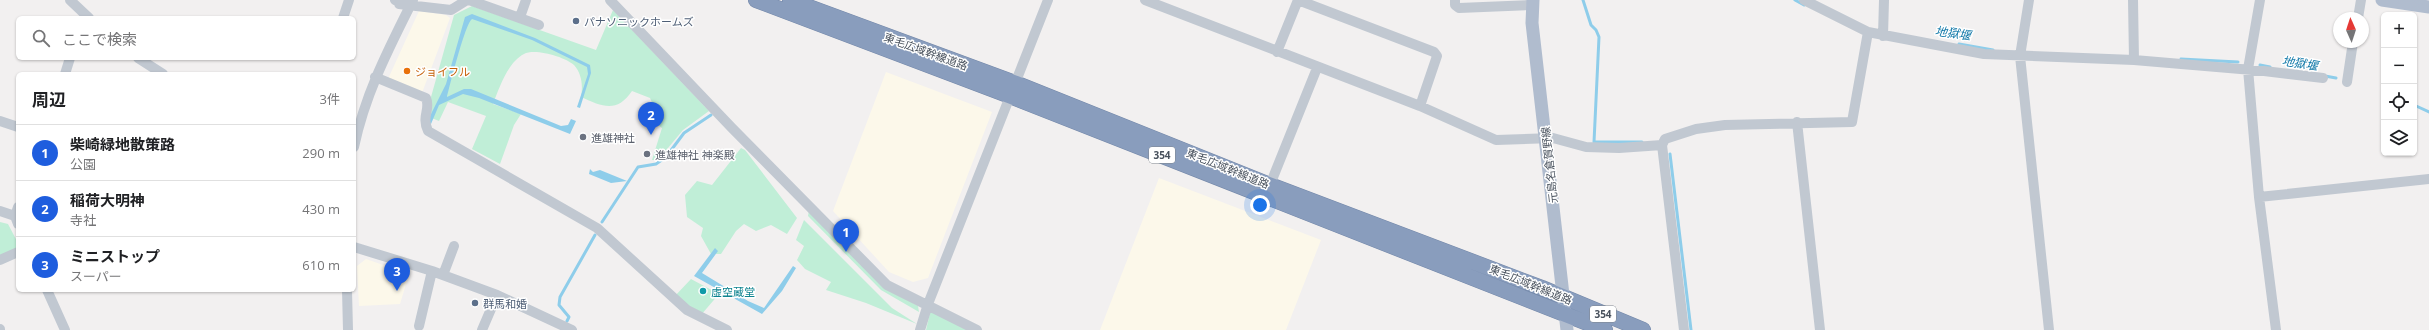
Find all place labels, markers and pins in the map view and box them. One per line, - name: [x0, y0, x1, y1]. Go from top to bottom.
- place label: パナソニックホームズ: [584, 14, 694, 29]
- marker: パナソニックホームズ: [571, 16, 581, 26]
- place label: ジョイフル: [415, 64, 470, 79]
- marker: ジョイフル: [402, 66, 412, 76]
- pin: 2: [638, 102, 664, 135]
- place label: 進雄神社: [591, 130, 635, 145]
- marker: 進雄神社: [578, 132, 588, 142]
- place label: 進雄神社 神楽殿: [655, 147, 735, 162]
- marker: 進雄神社 神楽殿: [642, 149, 652, 159]
- pin: 1: [833, 219, 859, 252]
- pin: 3: [384, 258, 410, 291]
- place label: 虚空蔵堂: [711, 284, 755, 299]
- marker: 虚空蔵堂: [698, 286, 708, 296]
- place label: 群馬和婚: [483, 296, 527, 311]
- marker: 群馬和婚: [470, 298, 480, 308]

